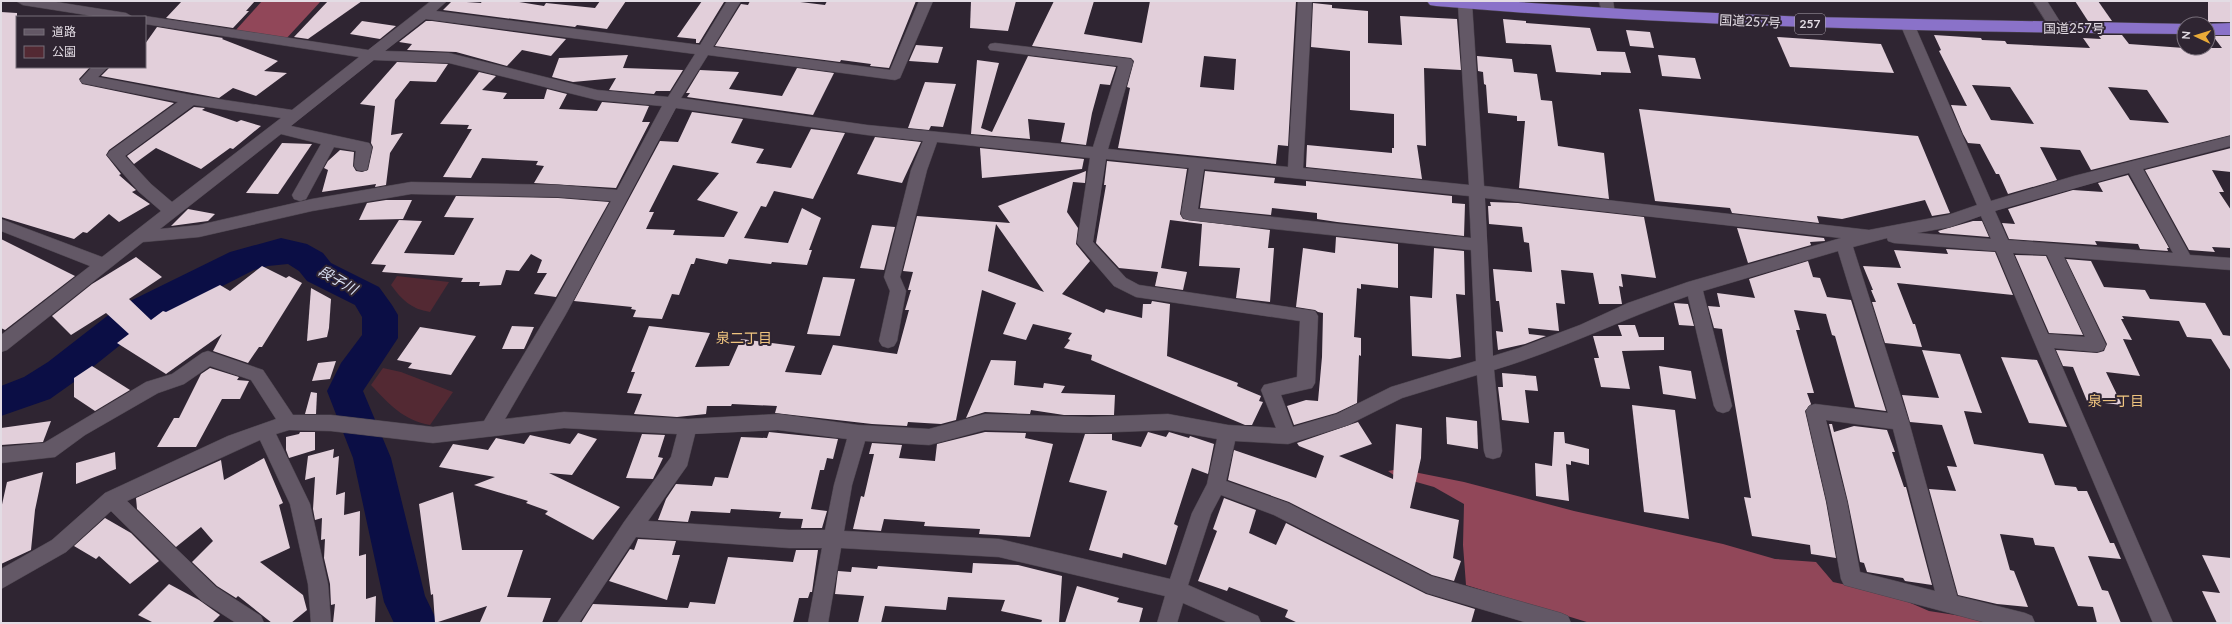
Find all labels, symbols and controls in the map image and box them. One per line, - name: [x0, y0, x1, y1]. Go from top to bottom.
- street label: 国道257号: [1719, 11, 1781, 31]
- road number: 257: [1795, 14, 1825, 34]
- legend: [16, 16, 146, 68]
- north arrow: [2176, 16, 2216, 56]
- street label: 国道257号: [2043, 20, 2105, 36]
- text: 道路: [52, 24, 76, 39]
- text: N: [2179, 31, 2192, 40]
- text: 公園: [52, 44, 76, 59]
- water label: 段子川: [316, 262, 362, 298]
- district label: 泉二丁目: [716, 329, 772, 346]
- district label: 泉一丁目: [2088, 392, 2144, 409]

